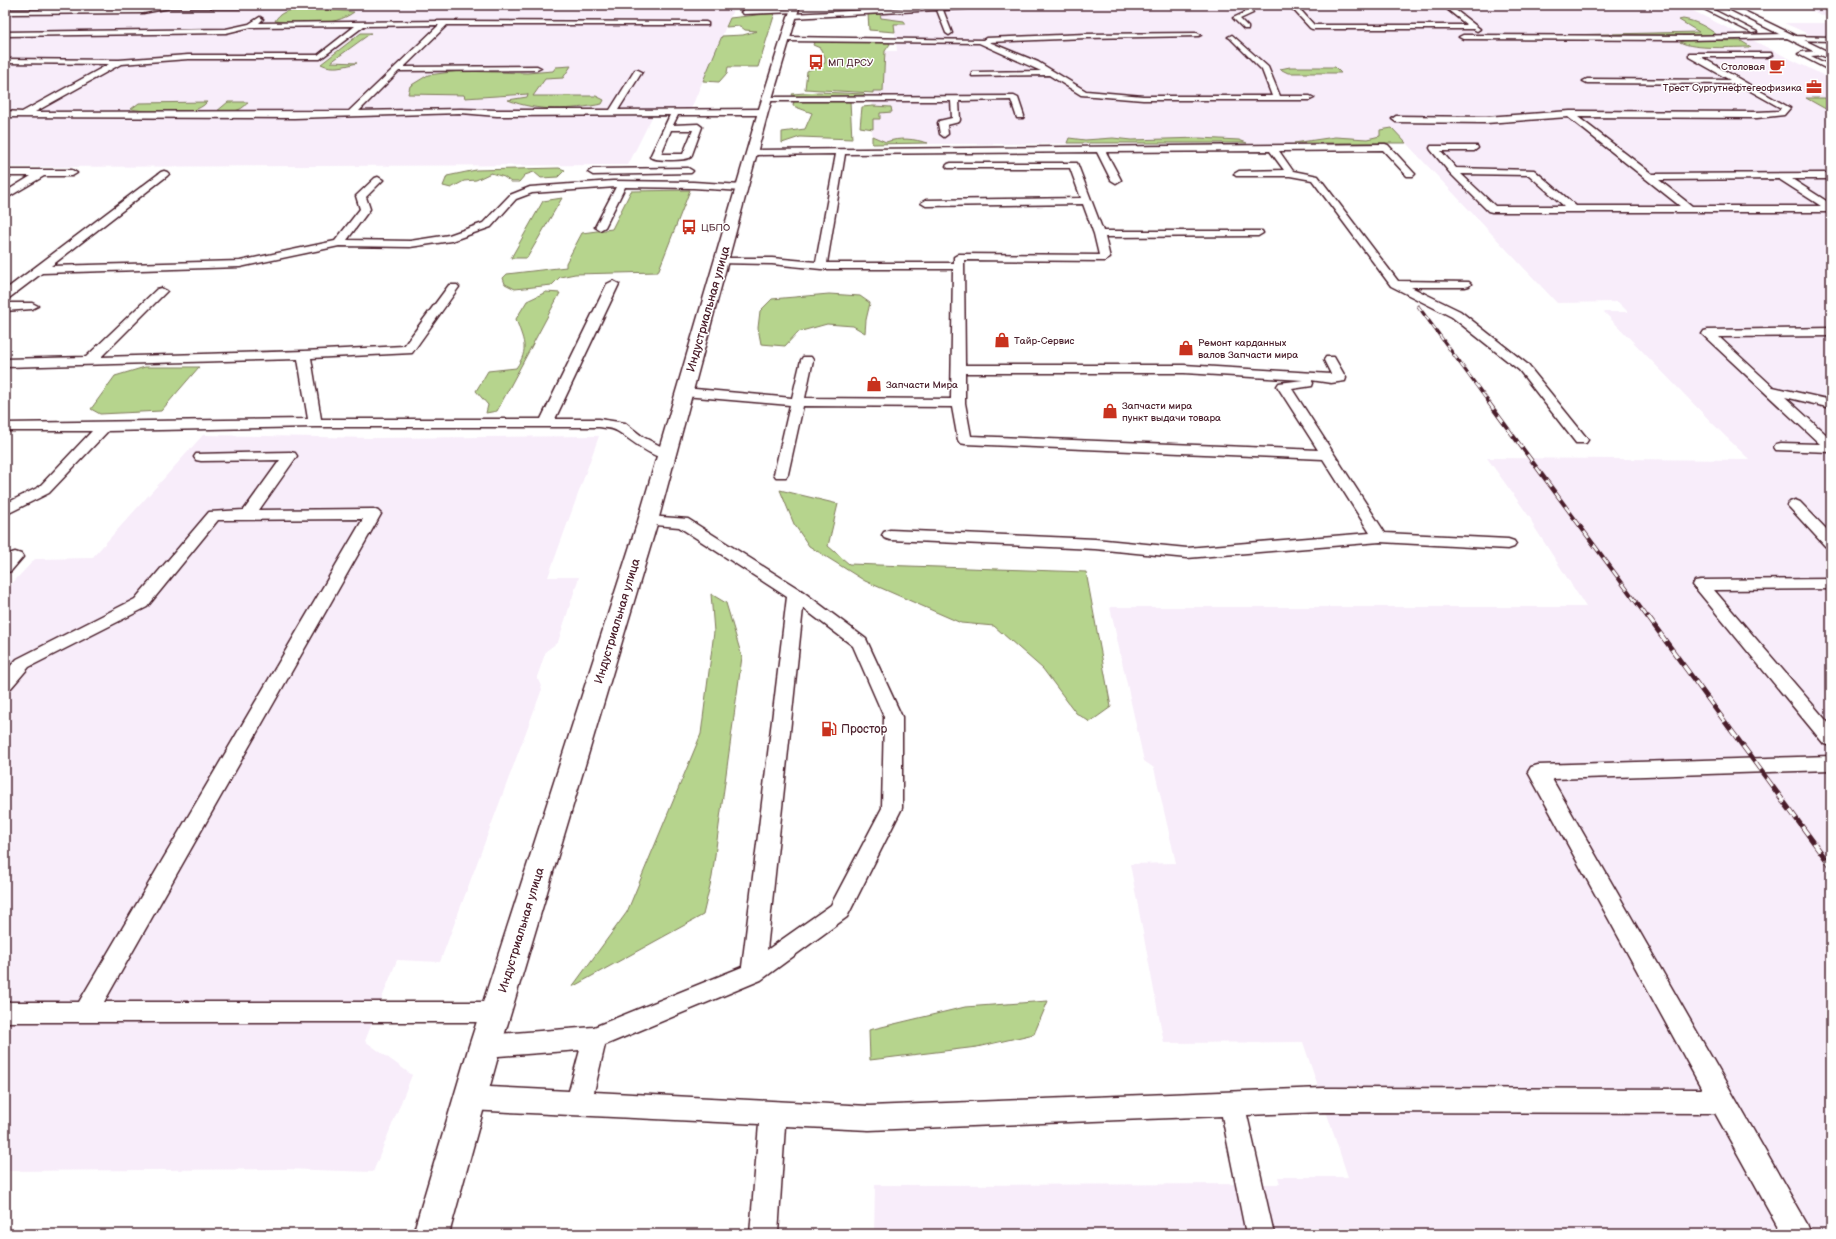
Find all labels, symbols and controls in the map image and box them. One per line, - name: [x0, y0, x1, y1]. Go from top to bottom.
- bus stop icon: МП ДРСУ: [807, 53, 825, 71]
- place label: МП ДРСУ: [828, 57, 874, 69]
- cafe icon: Столовая: [1768, 57, 1786, 75]
- place label: Столовая: [1721, 61, 1765, 73]
- office icon: Трест Сургутнефтегеофизика: [1805, 78, 1823, 96]
- place label: Трест Сургутнефтегеофизика: [1663, 82, 1802, 94]
- bus stop icon: ЦБПО: [680, 218, 698, 236]
- place label: ЦБПО: [701, 222, 730, 234]
- street label: Индустриальная улица: [683, 244, 734, 374]
- shop icon: Тайр-Сервис: [993, 331, 1011, 349]
- place label: Тайр-Сервис: [1014, 335, 1075, 347]
- place label: Ремонт карданных валов Запчасти мира: [1198, 337, 1298, 361]
- shop icon: Ремонт карданных валов Запчасти мира: [1177, 339, 1195, 357]
- shop icon: Запчасти Мира: [865, 375, 883, 393]
- place label: Запчасти Мира: [886, 379, 958, 391]
- place label: Запчасти мира пункт выдачи товара: [1122, 400, 1221, 424]
- shop icon: Запчасти мира пункт выдачи товара: [1101, 402, 1119, 420]
- street label: Индустриальная улица: [591, 557, 644, 686]
- fuel station icon: Простор: [820, 720, 838, 738]
- place label: Простор: [841, 722, 888, 737]
- street label: Индустриальная улица: [495, 866, 548, 995]

